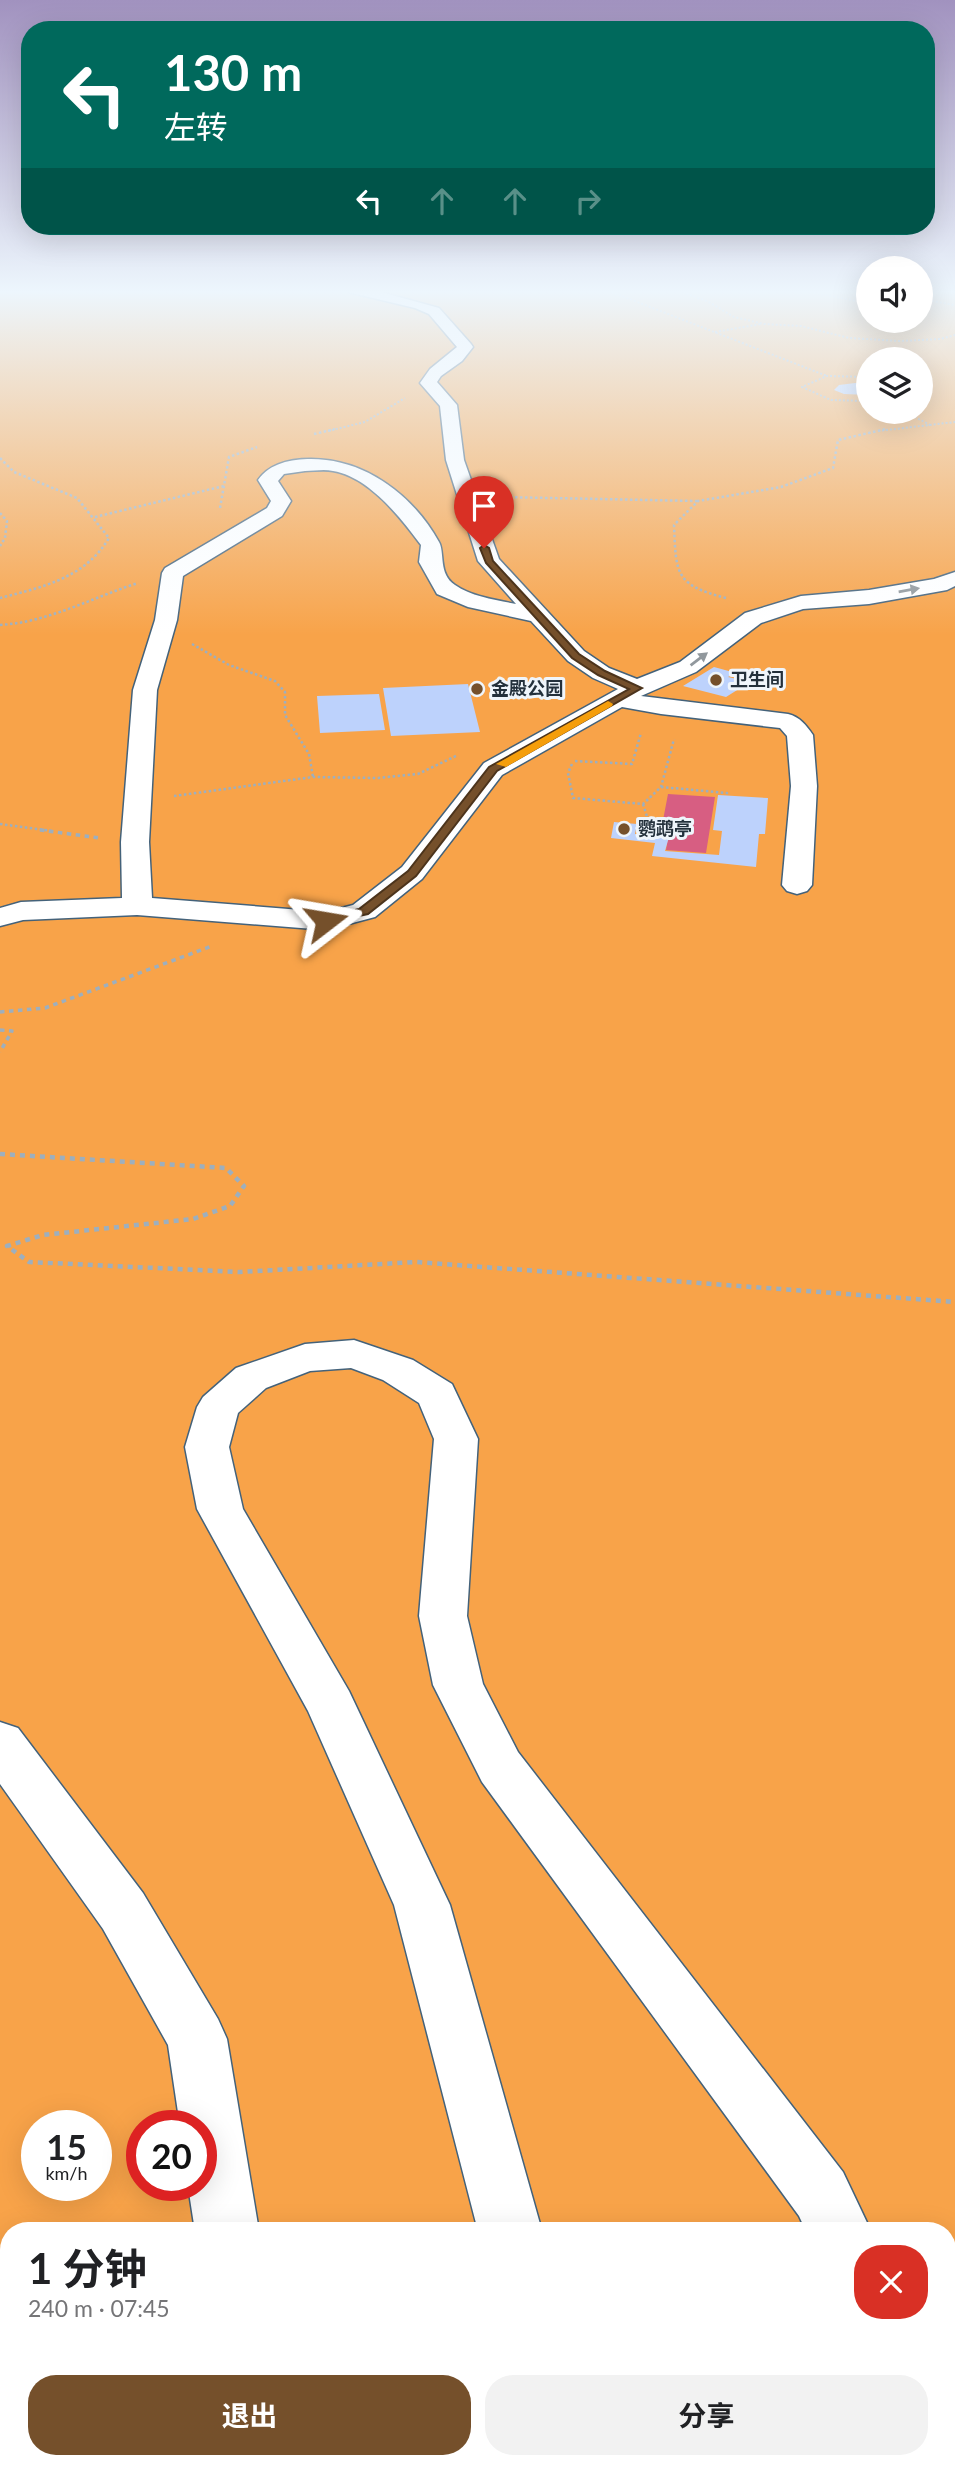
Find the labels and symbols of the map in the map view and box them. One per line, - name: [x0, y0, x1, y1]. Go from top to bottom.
- pin: [454, 476, 514, 548]
- one-way arrow: [898, 584, 920, 595]
- one-way arrow: [690, 653, 708, 667]
- place label: 卫生间: [730, 668, 784, 690]
- marker: 卫生间: [708, 672, 724, 688]
- place label: 金殿公园: [491, 677, 563, 699]
- marker: 金殿公园: [469, 681, 485, 697]
- place label: 鹦鹉亭: [638, 817, 692, 839]
- marker: 鹦鹉亭: [616, 821, 632, 837]
- position arrow: [289, 884, 363, 958]
- speed limit sign: 20: [126, 2110, 217, 2201]

